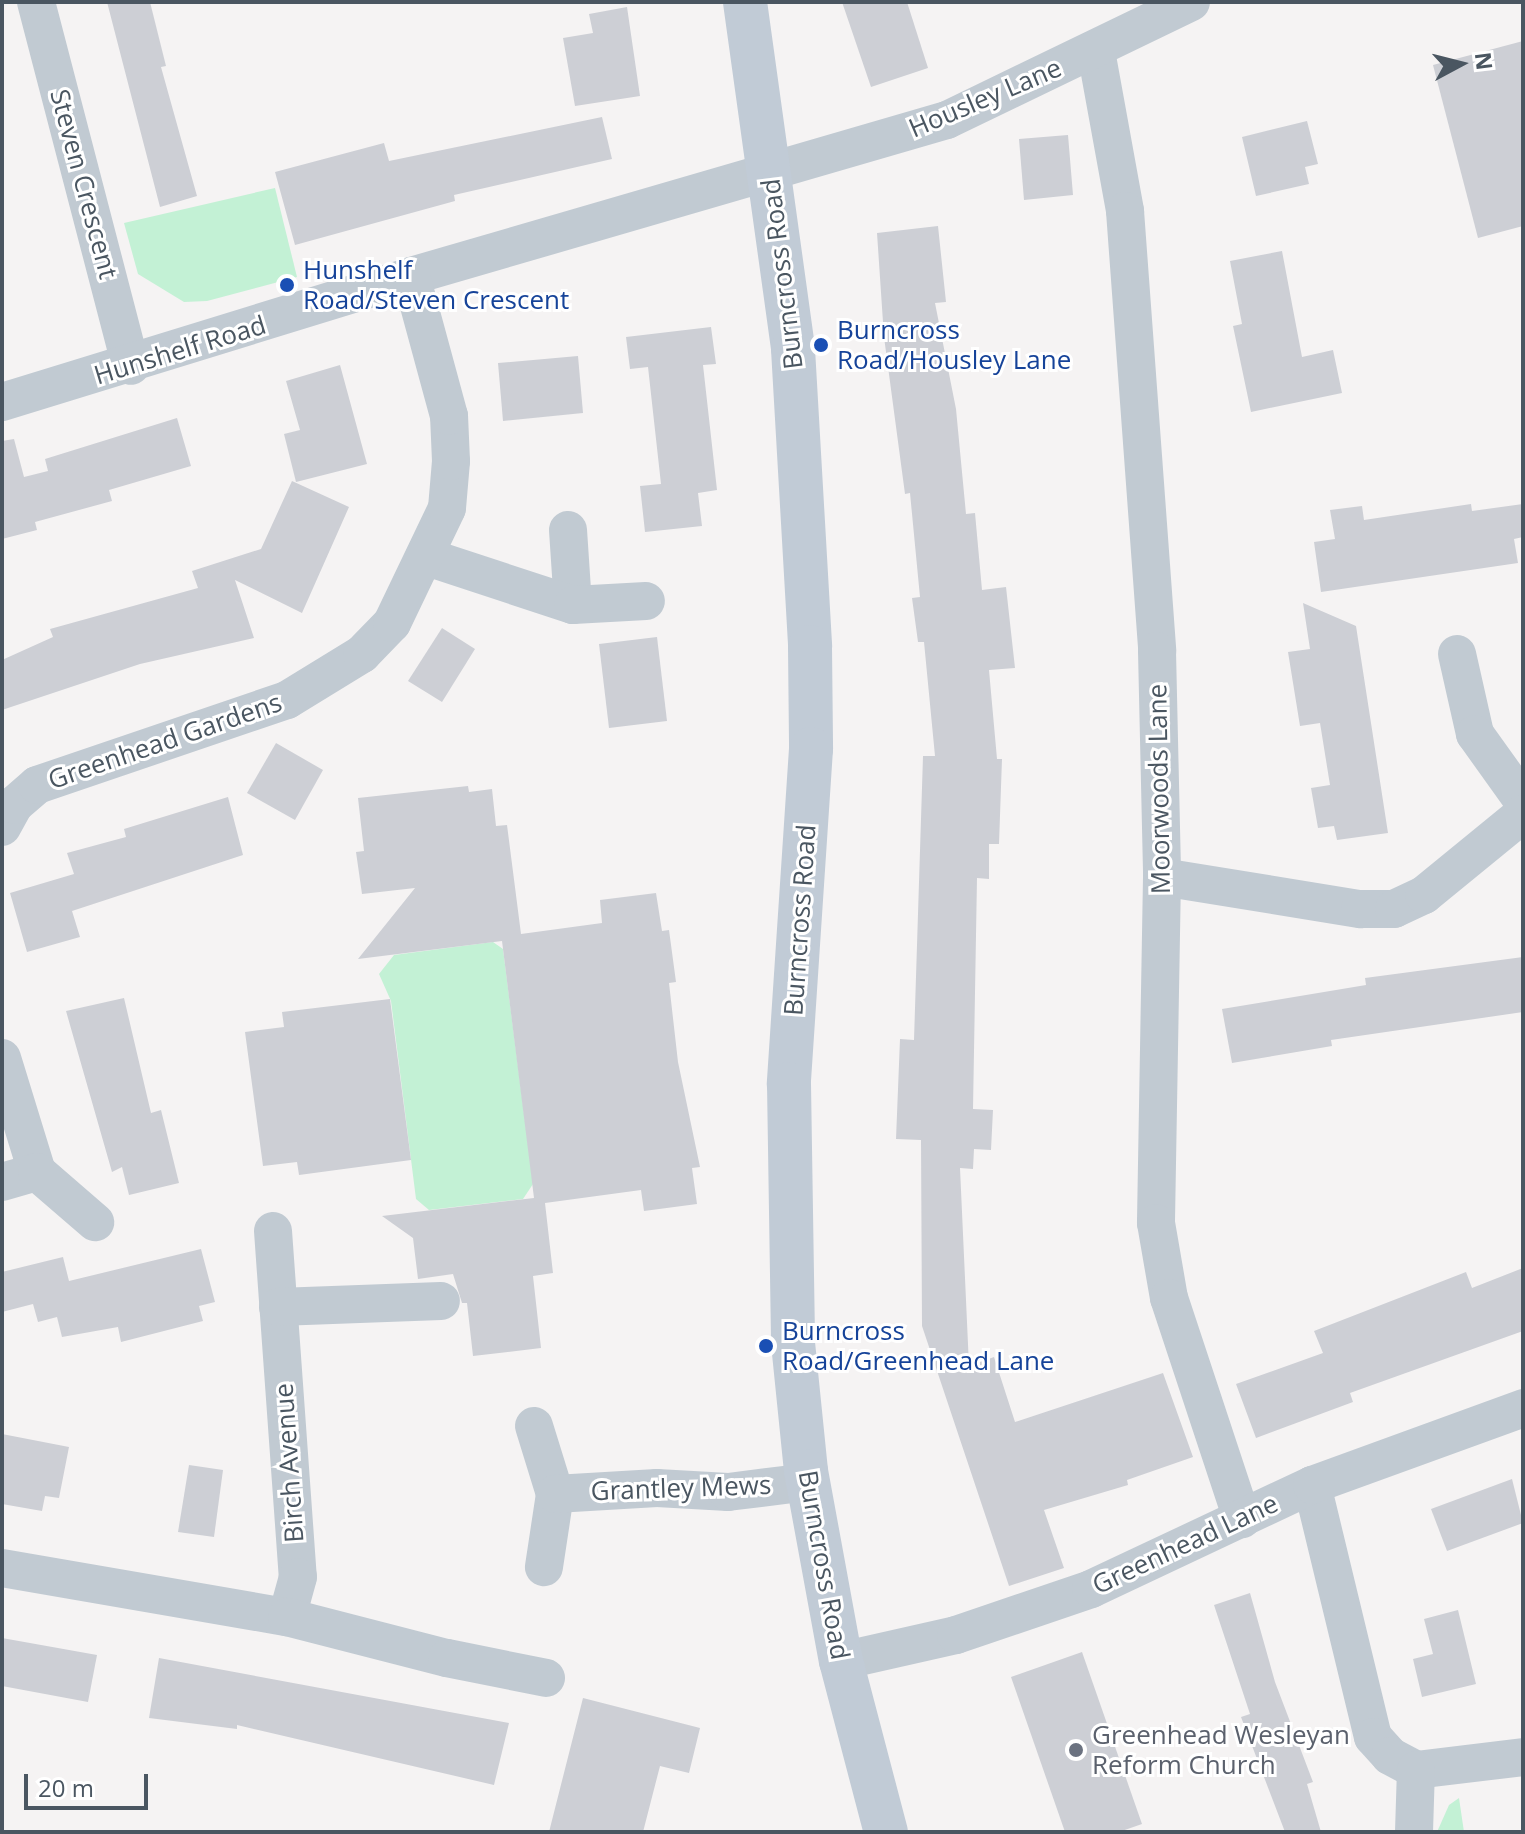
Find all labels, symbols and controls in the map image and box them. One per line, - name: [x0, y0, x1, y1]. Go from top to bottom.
- north arrow: [1421, 24, 1501, 104]
- text: N: [1469, 50, 1501, 72]
- street label: Housley Lane: [904, 52, 1066, 144]
- street label: Steven Crescent: [44, 86, 124, 282]
- street label: Burncross Road: [755, 177, 809, 371]
- place label: Hunshelf Road/Steven Crescent: [303, 254, 569, 316]
- marker: Hunshelf Road/Steven Crescent: [278, 276, 296, 294]
- street label: Hunshelf Road: [90, 309, 270, 391]
- place label: Burncross Road/Housley Lane: [837, 314, 1071, 376]
- marker: Burncross Road/Housley Lane: [812, 336, 830, 354]
- street label: Moorwoods Lane: [1142, 684, 1176, 894]
- street label: Greenhead Gardens: [44, 686, 286, 796]
- street label: Burncross Road: [778, 823, 822, 1017]
- place label: Burncross Road/Greenhead Lane: [782, 1315, 1054, 1376]
- marker: Burncross Road/Greenhead Lane: [757, 1337, 775, 1355]
- street label: Birch Avenue: [268, 1382, 310, 1544]
- street label: Burncross Road: [792, 1468, 856, 1662]
- street label: Grantley Mews: [590, 1469, 772, 1507]
- street label: Greenhead Lane: [1087, 1487, 1283, 1601]
- place label: Greenhead Wesleyan Reform Church: [1092, 1719, 1350, 1780]
- marker: Greenhead Wesleyan Reform Church: [1067, 1741, 1085, 1759]
- scale bar: [28, 1758, 152, 1808]
- text: 20 m: [38, 1771, 94, 1804]

